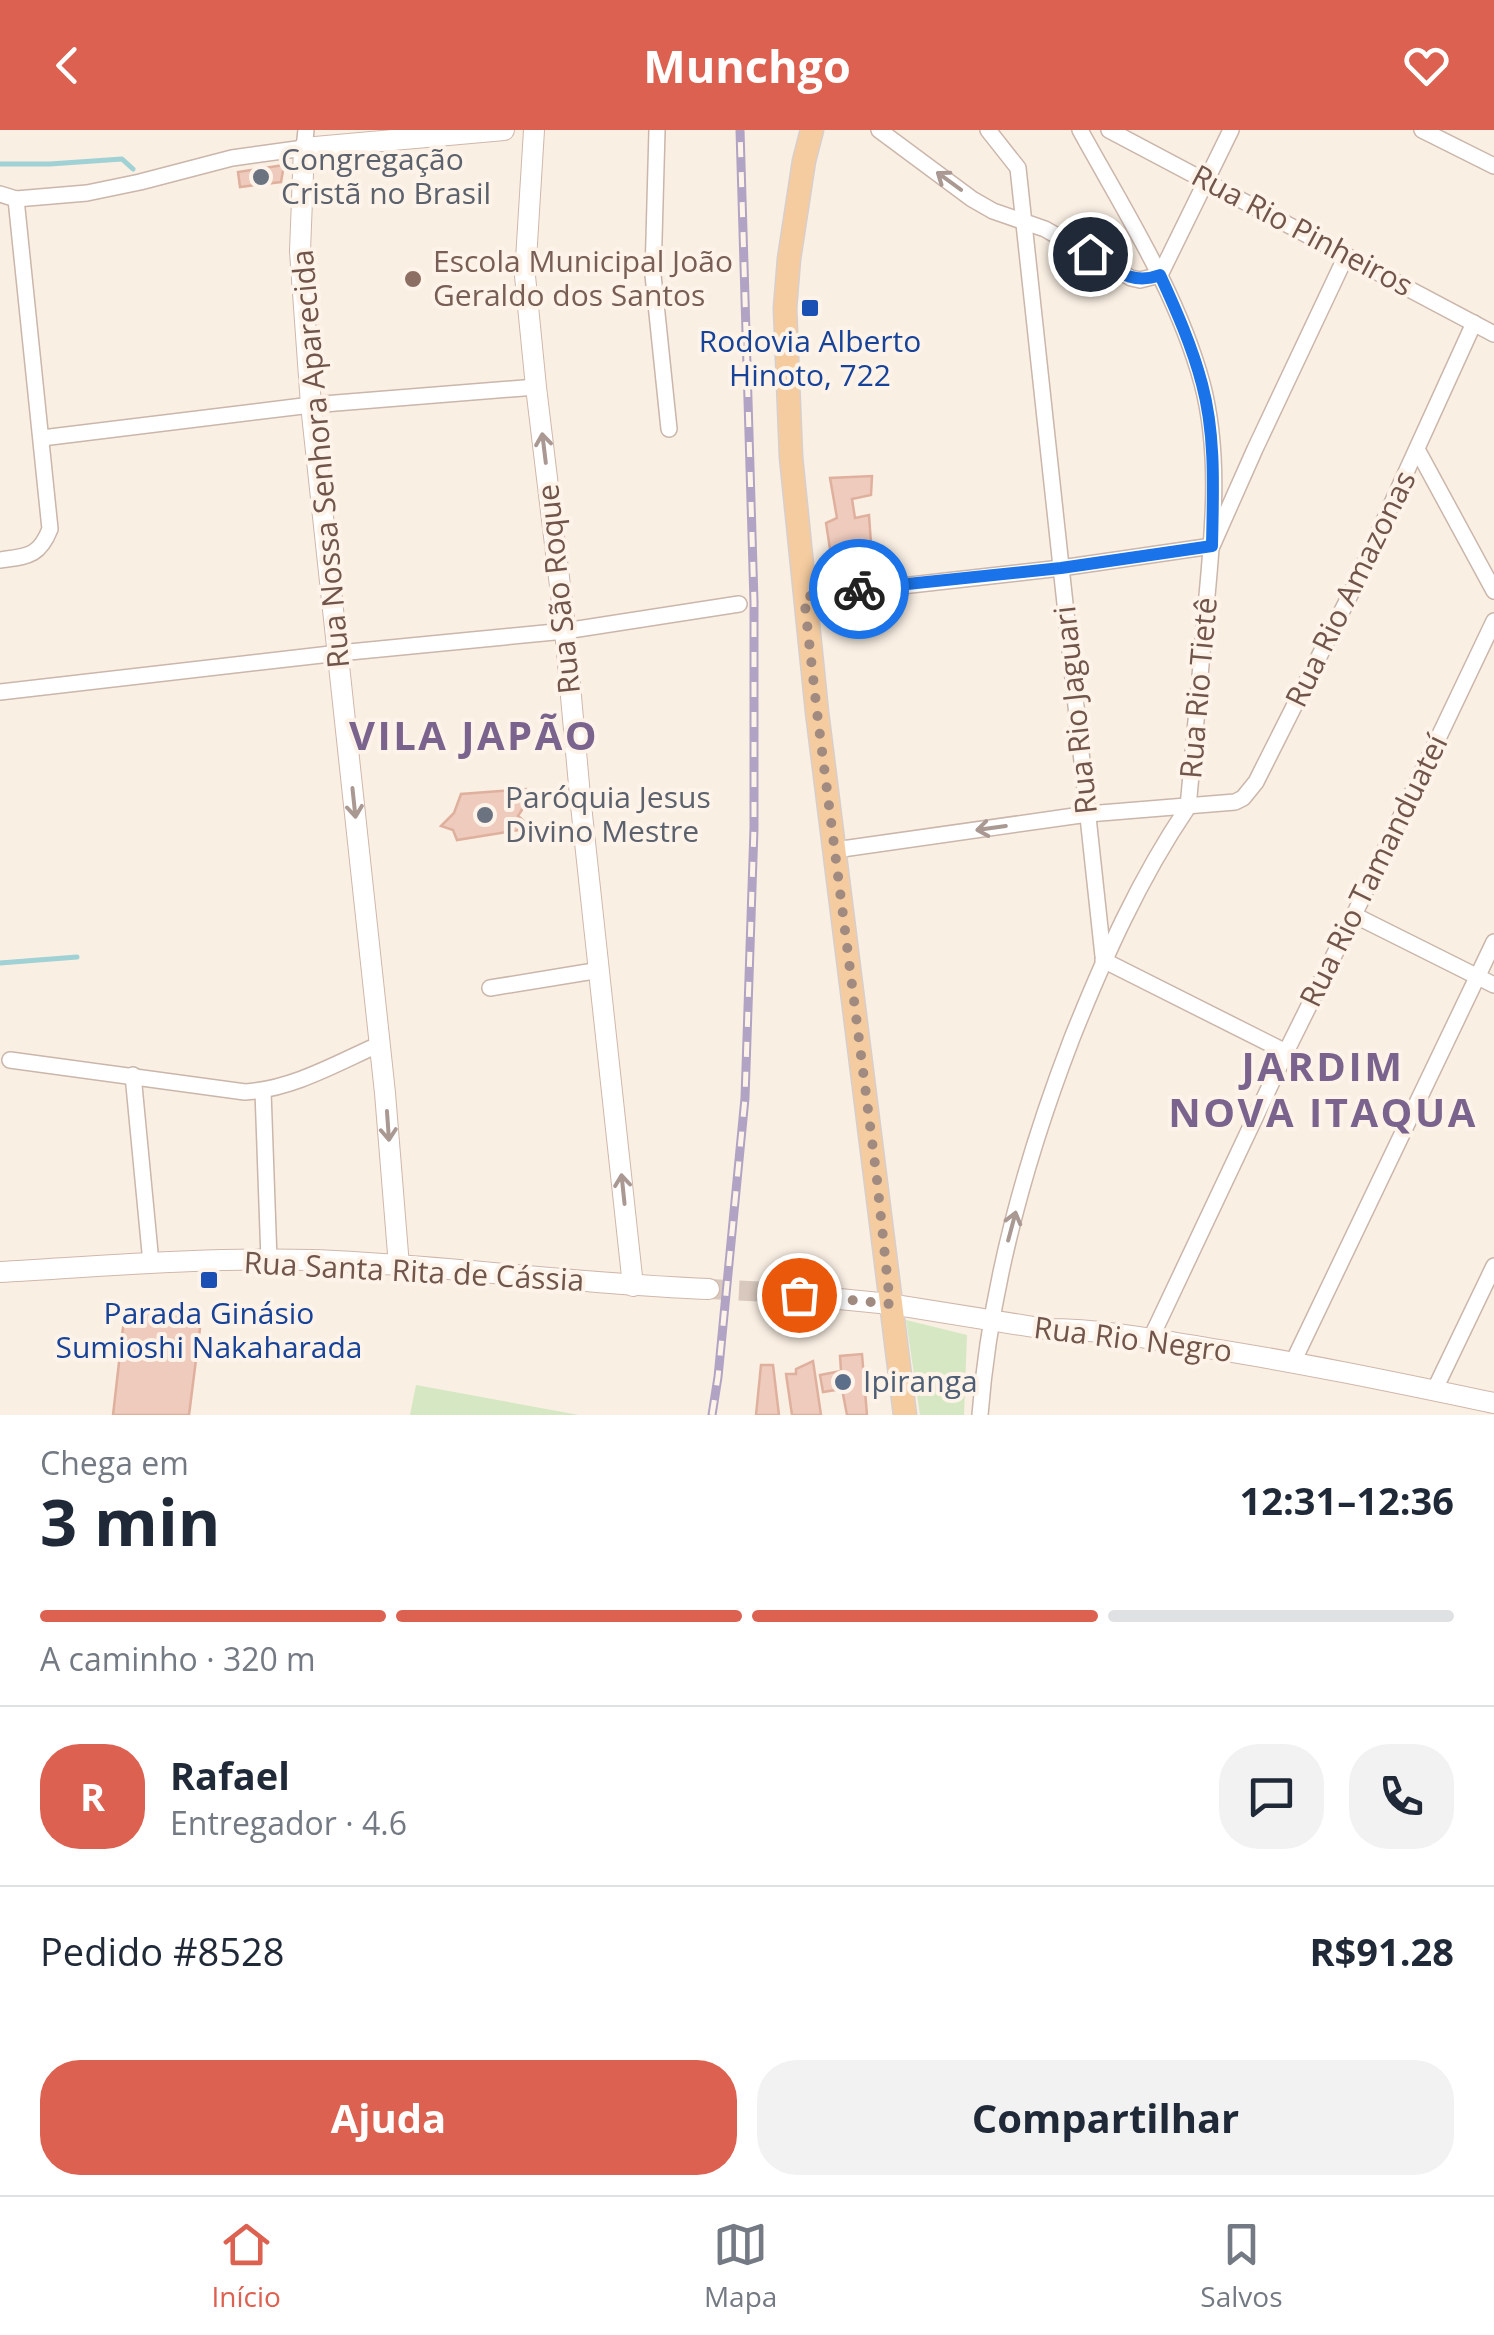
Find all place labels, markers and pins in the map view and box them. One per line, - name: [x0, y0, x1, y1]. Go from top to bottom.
- place label: Congregação Cristã no Brasil: [281, 138, 491, 213]
- marker: Congregação Cristã no Brasil: [250, 166, 272, 188]
- pin: [1048, 212, 1133, 297]
- place label: Escola Municipal João Geraldo dos Santos: [433, 240, 733, 315]
- marker: Escola Municipal João Geraldo dos Santos: [402, 268, 424, 290]
- marker: Rodovia Alberto Hinoto, 722: [799, 297, 821, 319]
- place label: Rodovia Alberto Hinoto, 722: [699, 320, 921, 395]
- place label: Paróquia Jesus Divino Mestre: [505, 776, 711, 851]
- marker: Paróquia Jesus Divino Mestre: [474, 804, 496, 826]
- pin: [757, 1253, 842, 1338]
- marker: Parada Ginásio Sumioshi Nakaharada: [198, 1269, 220, 1291]
- place label: Parada Ginásio Sumioshi Nakaharada: [55, 1292, 363, 1367]
- place label: Ipiranga: [863, 1360, 978, 1401]
- marker: Ipiranga: [832, 1371, 854, 1393]

